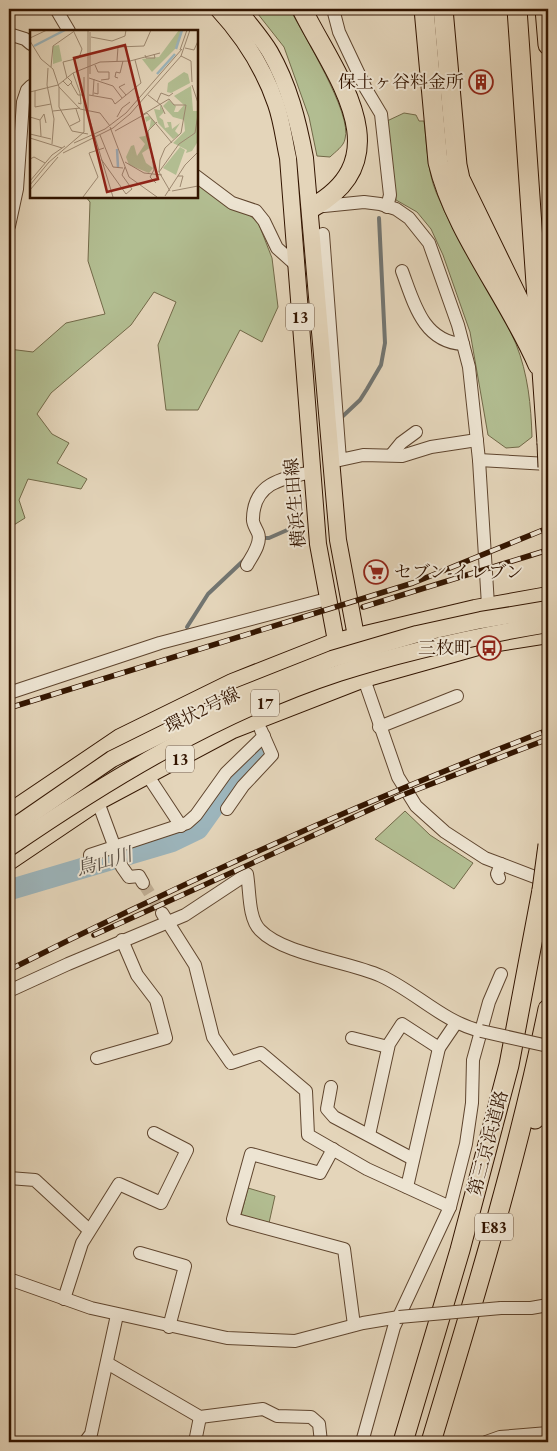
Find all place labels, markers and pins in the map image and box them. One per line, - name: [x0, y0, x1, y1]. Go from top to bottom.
- building icon: 保土ヶ谷料金所: [468, 69, 494, 95]
- place label: 保土ヶ谷料金所: [338, 70, 464, 93]
- supermarket icon: セブン-イレブン: [363, 559, 389, 585]
- place label: セブン-イレブン: [394, 560, 524, 583]
- bus stop icon: 三枚町: [476, 635, 502, 661]
- place label: 三枚町: [418, 636, 472, 659]

